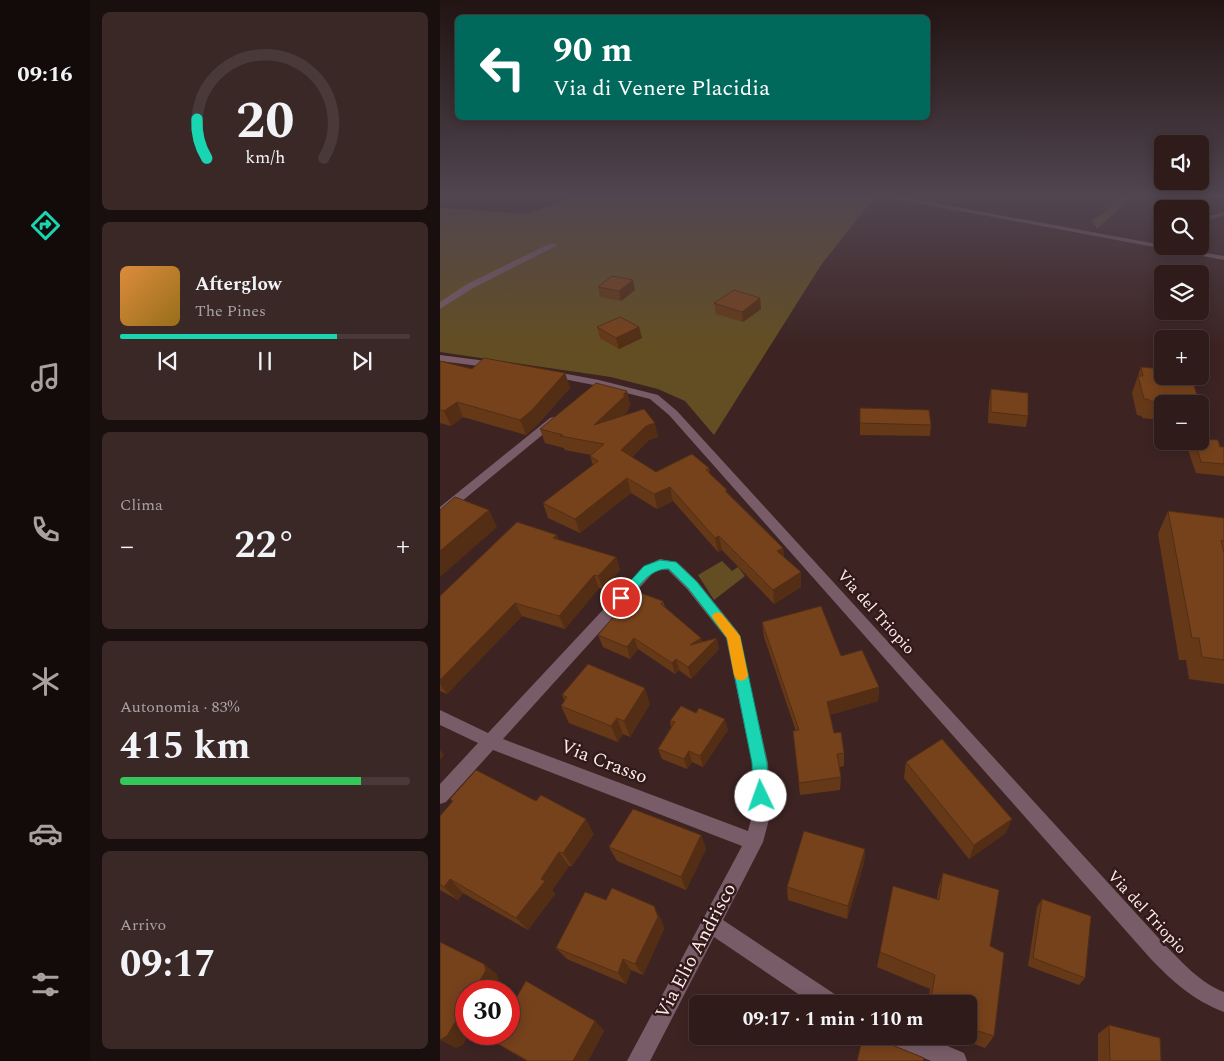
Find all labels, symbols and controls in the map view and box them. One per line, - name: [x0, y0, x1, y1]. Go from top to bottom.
- text: 90 m: [553, 24, 633, 77]
- icon: left: [470, 35, 535, 100]
- text: 09:16: [17, 58, 73, 91]
- text: Via di Venere Placidia: [553, 72, 770, 105]
- text: 20: [236, 82, 294, 161]
- map controls: [1154, 135, 1209, 450]
- button: sound: [1154, 135, 1209, 190]
- text: km/h: [245, 144, 285, 171]
- button: search: [1154, 200, 1209, 255]
- icon: directions: [28, 208, 63, 243]
- button: layers: [1154, 265, 1209, 320]
- text: Afterglow: [195, 270, 282, 299]
- text: The Pines: [195, 299, 266, 323]
- button: +: [1154, 330, 1209, 385]
- icon: previous: [154, 347, 182, 375]
- icon: pause: [251, 347, 279, 375]
- icon: next: [348, 347, 376, 375]
- icon: music: [28, 360, 63, 395]
- button: −: [1154, 395, 1209, 450]
- text: Clima: [120, 493, 163, 517]
- icon: phone: [28, 512, 63, 547]
- text: 22°: [234, 517, 296, 575]
- text: −: [120, 525, 134, 568]
- text: +: [396, 525, 410, 568]
- street label: Via del Triopio: [831, 564, 921, 660]
- pin: [600, 577, 642, 619]
- icon: arrive: [607, 584, 635, 612]
- icon: climate: [28, 664, 63, 699]
- text: Autonomia · 83%: [120, 695, 239, 719]
- text: 415 km: [120, 718, 251, 776]
- street label: Via Crasso: [556, 732, 652, 792]
- position arrow: [734, 769, 786, 821]
- icon: car: [28, 816, 63, 851]
- street label: Via del Triopio: [1102, 865, 1192, 959]
- street label: Via Elio Andrisco: [648, 878, 744, 1024]
- text: Arrivo: [120, 913, 166, 937]
- text: 09:17: [120, 936, 215, 994]
- icon: filters: [28, 967, 63, 1002]
- speed limit sign: 30: [455, 980, 520, 1045]
- text: 09:17 · 1 min · 110 m: [743, 1005, 923, 1034]

